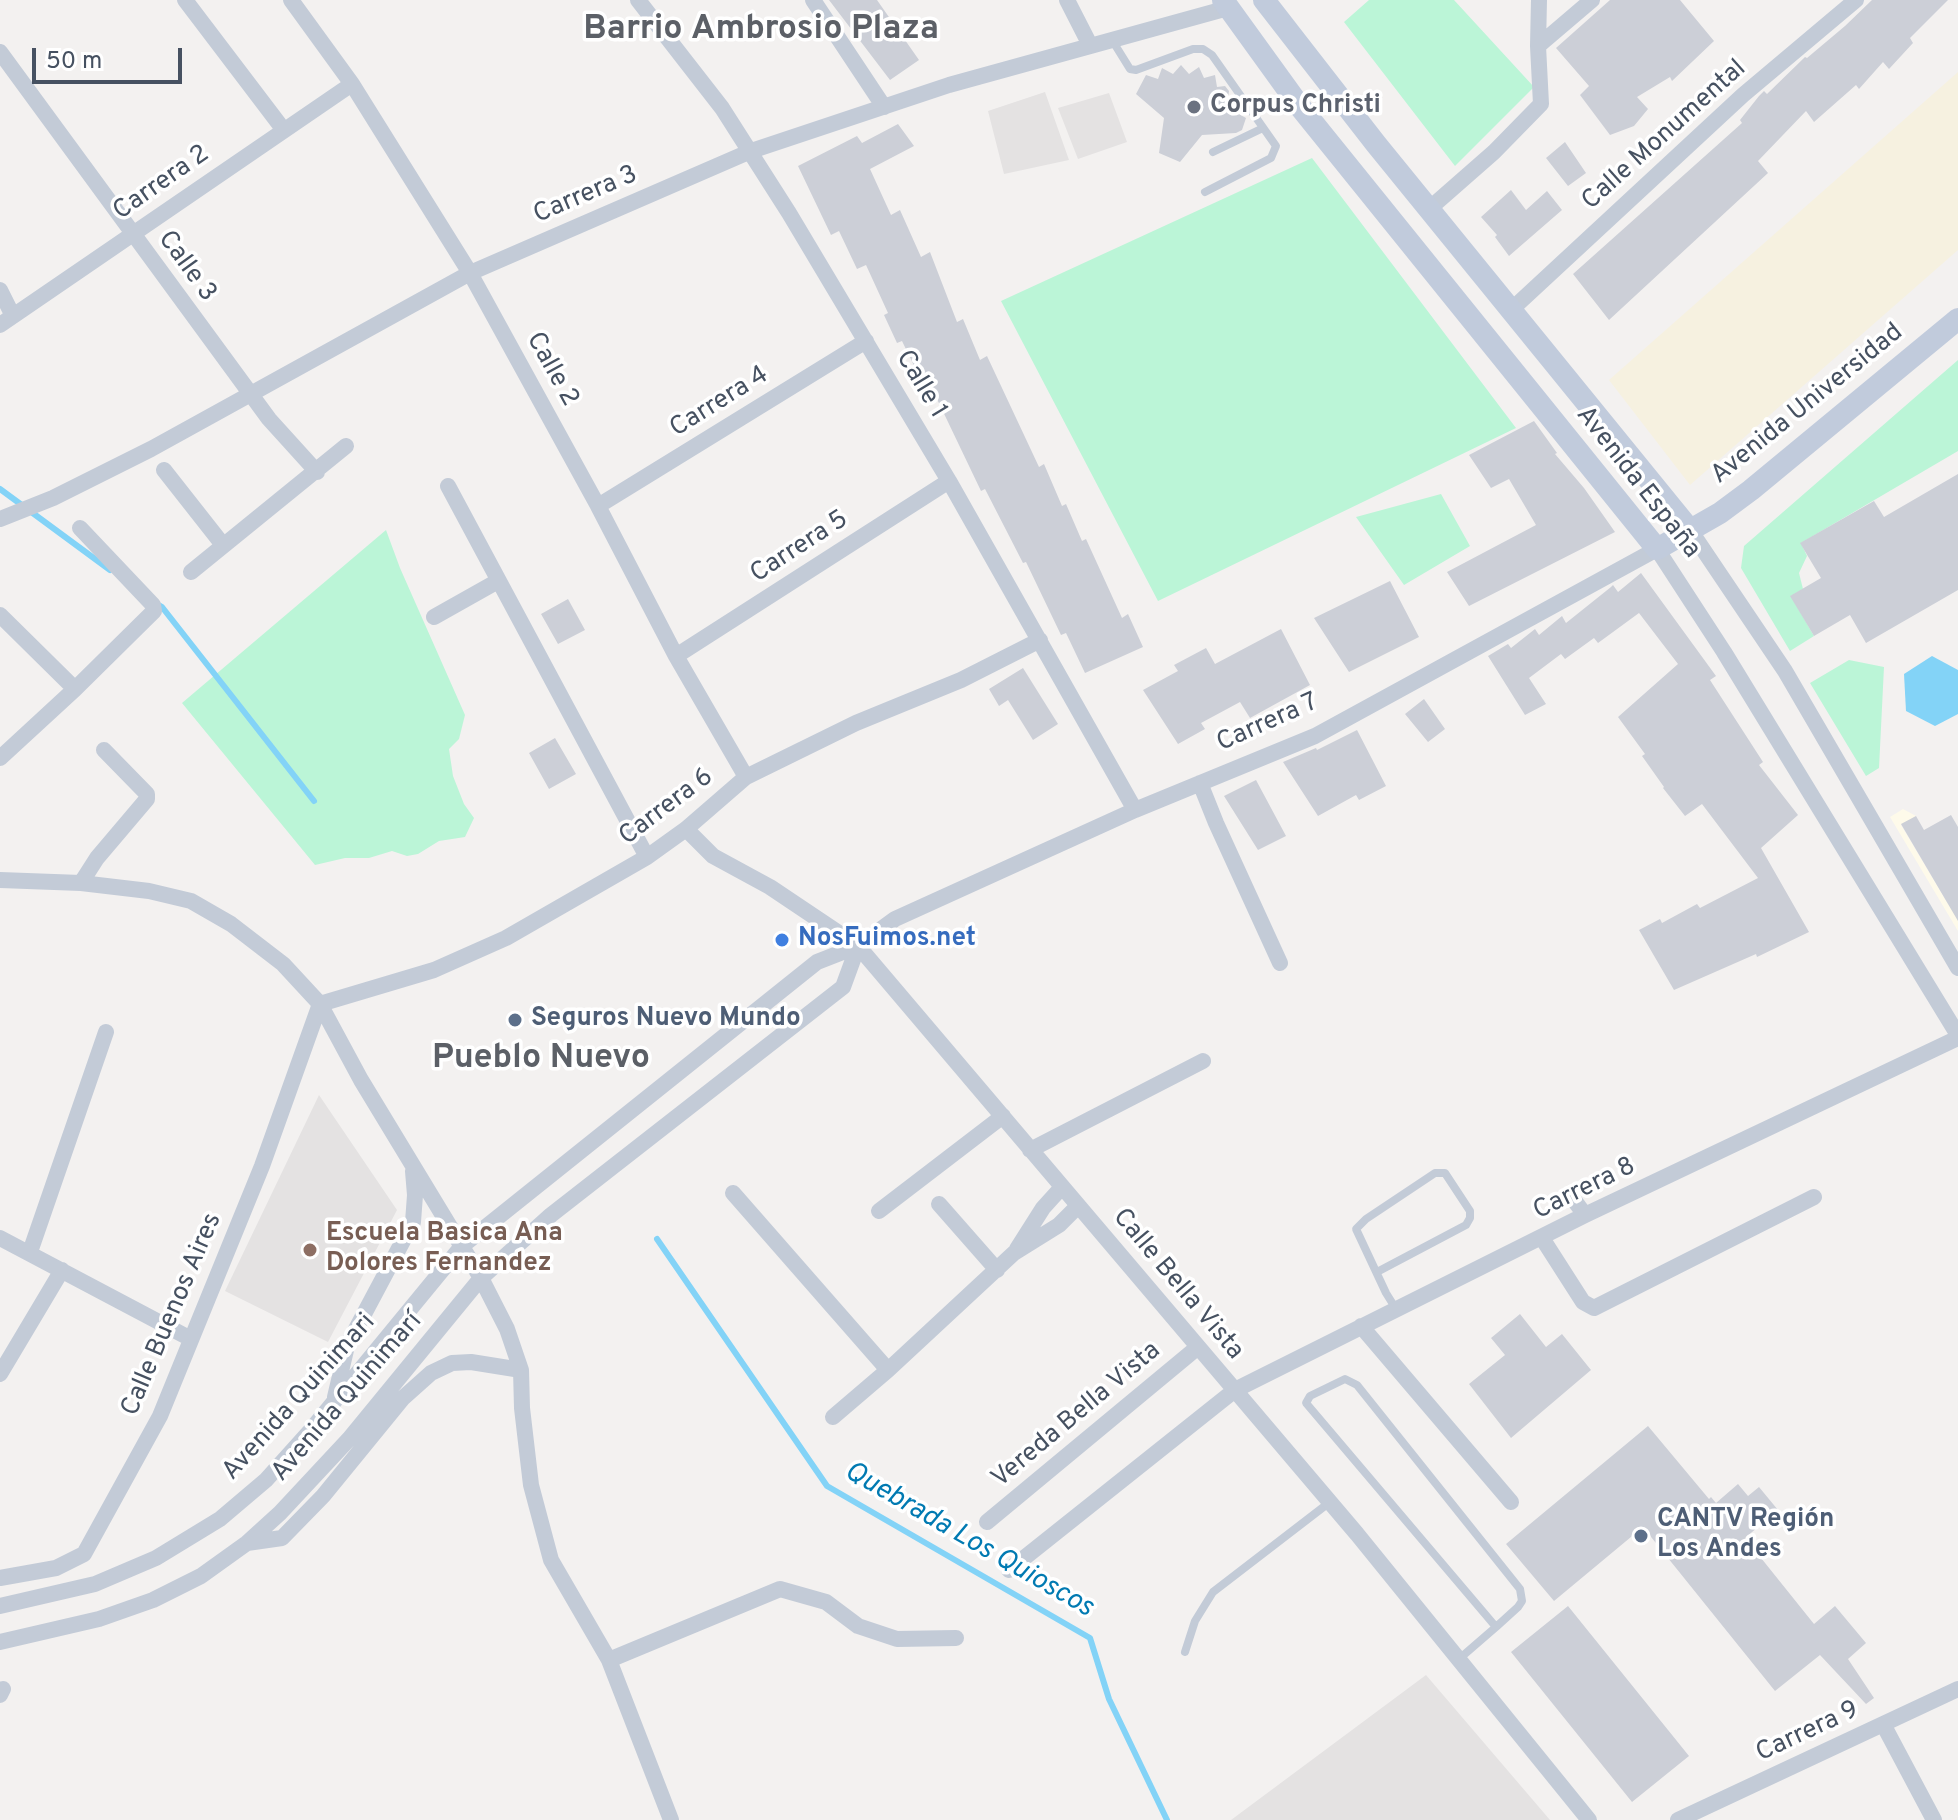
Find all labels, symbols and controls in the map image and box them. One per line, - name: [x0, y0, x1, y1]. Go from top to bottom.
- district label: Barrio Ambrosio Plaza: [583, 11, 939, 51]
- scale bar: [36, 32, 186, 82]
- text: 50 m: [46, 47, 102, 77]
- street label: Calle Monumental: [1577, 54, 1753, 218]
- place label: Corpus Christi: [1210, 91, 1381, 123]
- marker: Corpus Christi: [1185, 98, 1203, 116]
- street label: Carrera 2: [108, 140, 216, 228]
- street label: Carrera 3: [529, 160, 643, 232]
- street label: Calle 3: [150, 226, 222, 308]
- street label: Avenida Universidad: [1706, 318, 1910, 492]
- street label: Calle 2: [518, 327, 584, 413]
- street label: Calle 1: [888, 345, 952, 425]
- street label: Carrera 4: [665, 361, 775, 445]
- street label: Avenida España: [1568, 401, 1706, 565]
- street label: Carrera 5: [745, 505, 855, 591]
- street label: Carrera 7: [1213, 688, 1323, 760]
- street label: Carrera 6: [614, 763, 720, 853]
- place label: NosFuimos.net: [798, 924, 976, 956]
- marker: NosFuimos.net: [773, 931, 791, 949]
- place label: Seguros Nuevo Mundo: [531, 1004, 801, 1036]
- marker: Seguros Nuevo Mundo: [506, 1011, 524, 1029]
- district label: Pueblo Nuevo: [432, 1040, 650, 1080]
- street label: Carrera 8: [1529, 1152, 1641, 1228]
- street label: Calle Bella Vista: [1105, 1203, 1249, 1367]
- street label: Calle Buenos Aires: [116, 1209, 230, 1421]
- place label: Escuela Basica Ana Dolores Fernandez: [326, 1219, 563, 1280]
- marker: Escuela Basica Ana Dolores Fernandez: [301, 1241, 319, 1259]
- street label: Avenida Quinimarí: [266, 1307, 430, 1489]
- street label: Avenida Quinimari: [217, 1308, 383, 1488]
- street label: Vereda Bella Vista: [986, 1336, 1168, 1496]
- water label: Quebrada Los Quioscos: [837, 1456, 1099, 1626]
- place label: CANTV Región Los Andes: [1657, 1505, 1834, 1566]
- marker: CANTV Región Los Andes: [1632, 1527, 1650, 1545]
- street label: Carrera 9: [1752, 1696, 1864, 1770]

